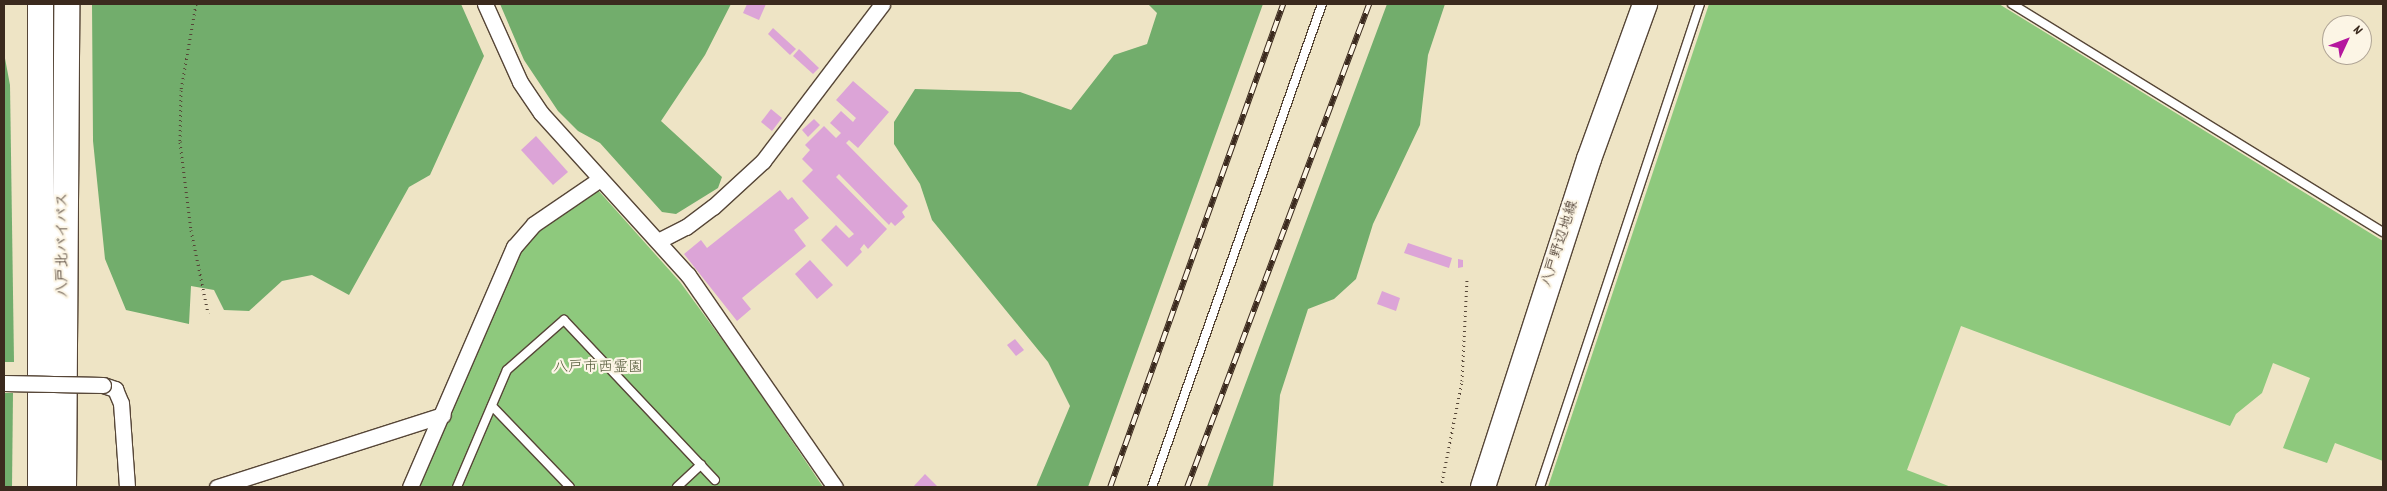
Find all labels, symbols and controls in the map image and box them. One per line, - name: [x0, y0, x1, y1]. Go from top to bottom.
- north arrow: [2322, 15, 2372, 65]
- text: N: [2348, 21, 2367, 40]
- street label: 八戸北バイパス: [55, 193, 73, 297]
- street label: 八戸野辺地線: [1539, 198, 1583, 290]
- park label: 八戸市西霊園: [553, 360, 643, 378]

